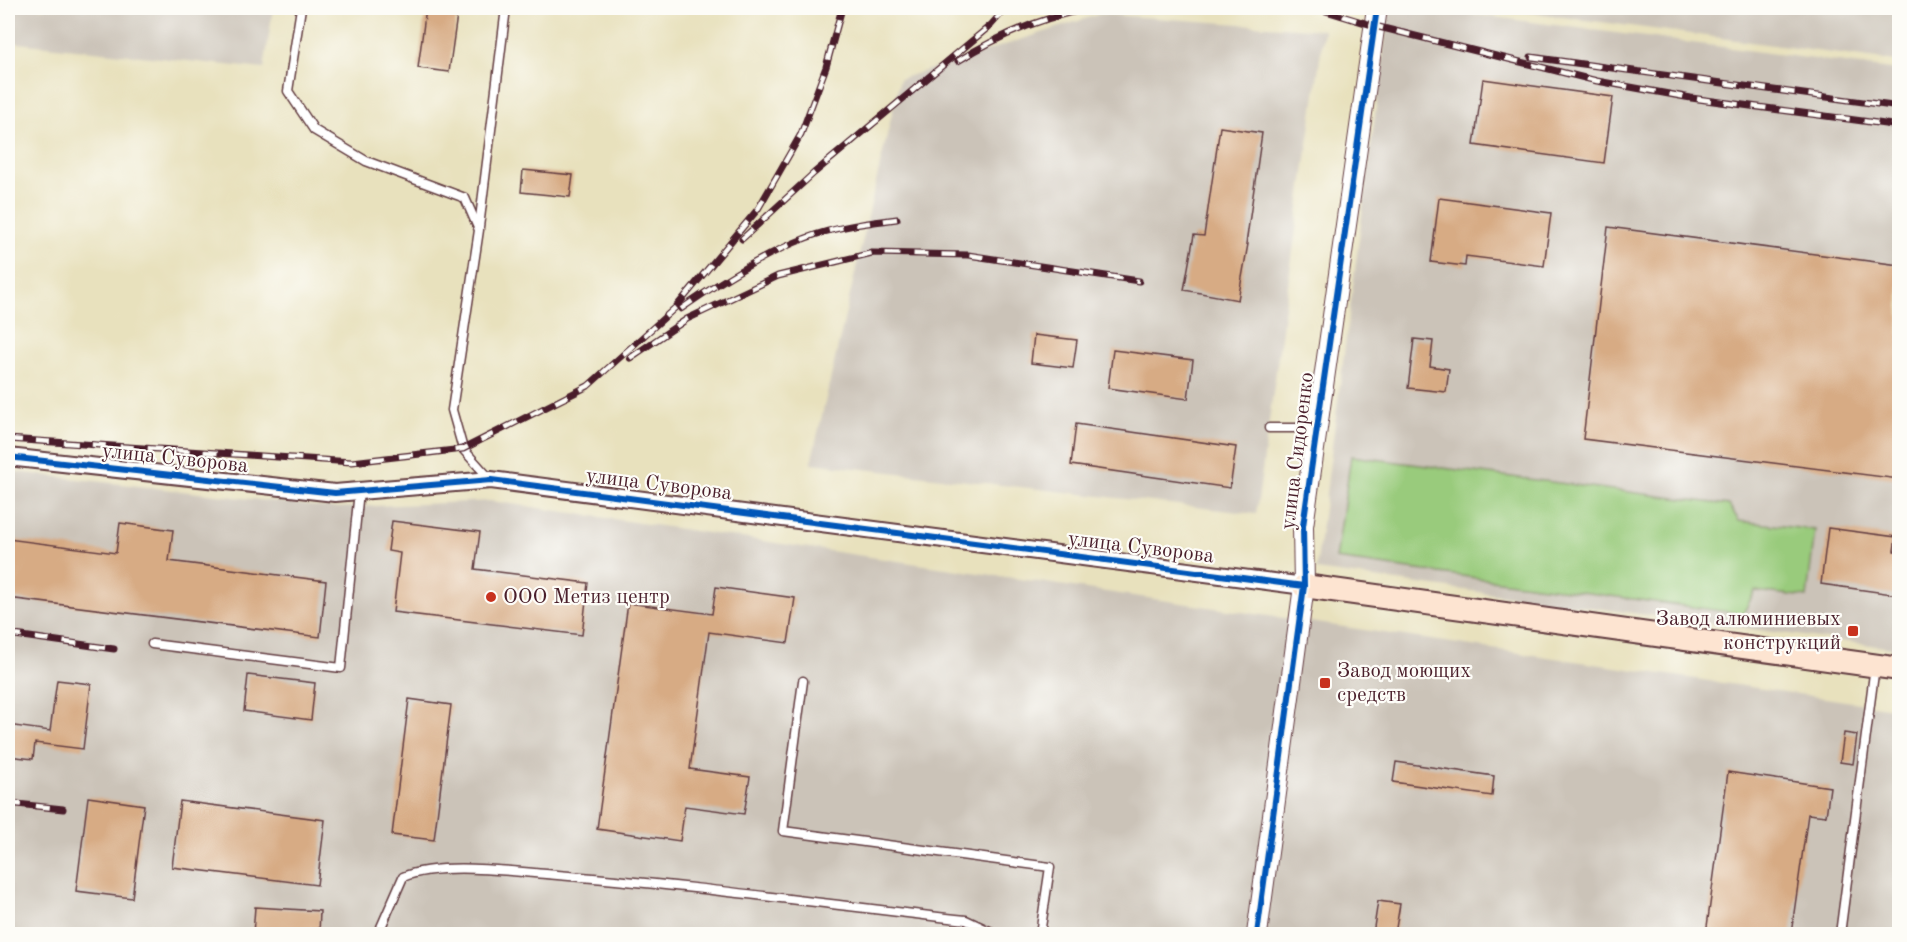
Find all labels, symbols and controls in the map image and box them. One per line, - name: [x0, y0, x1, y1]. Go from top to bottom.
- street label: улица Сидоренко: [1278, 371, 1318, 531]
- street label: улица Суворова: [101, 441, 249, 477]
- street label: улица Суворова: [585, 466, 733, 504]
- street label: улица Суворова: [1067, 529, 1215, 567]
- place label: ООО Метиз центр: [503, 587, 670, 608]
- marker: ООО Метиз центр: [484, 590, 498, 604]
- place label: Завод алюминиевых конструкций: [1656, 609, 1841, 654]
- marker: Завод алюминиевых конструкций: [1846, 624, 1860, 638]
- place label: Завод моющих средств: [1337, 661, 1471, 706]
- marker: Завод моющих средств: [1318, 676, 1332, 690]

